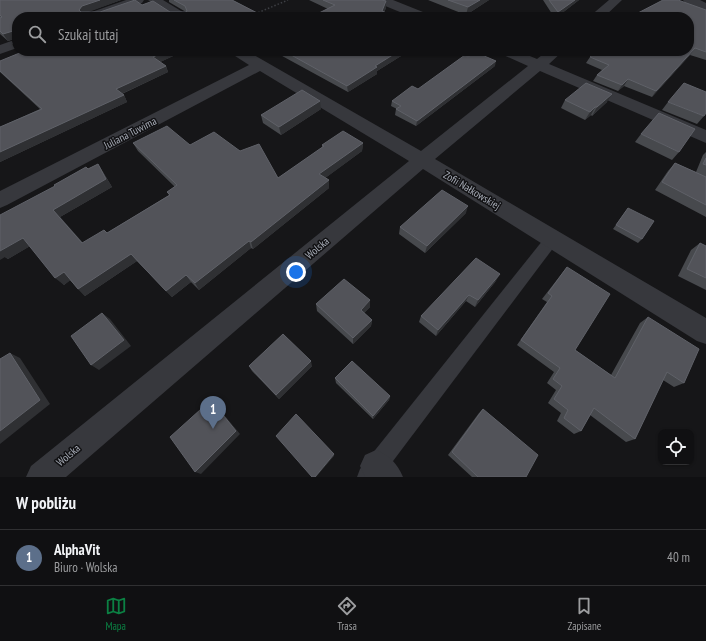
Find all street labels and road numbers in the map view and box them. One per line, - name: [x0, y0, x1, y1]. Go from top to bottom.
- street label: Juliana Tuwima: [100, 114, 159, 153]
- street label: Zofii Nałkowskiej: [441, 167, 503, 213]
- street label: Wolska: [302, 234, 332, 262]
- street label: Wolska: [53, 441, 83, 469]

